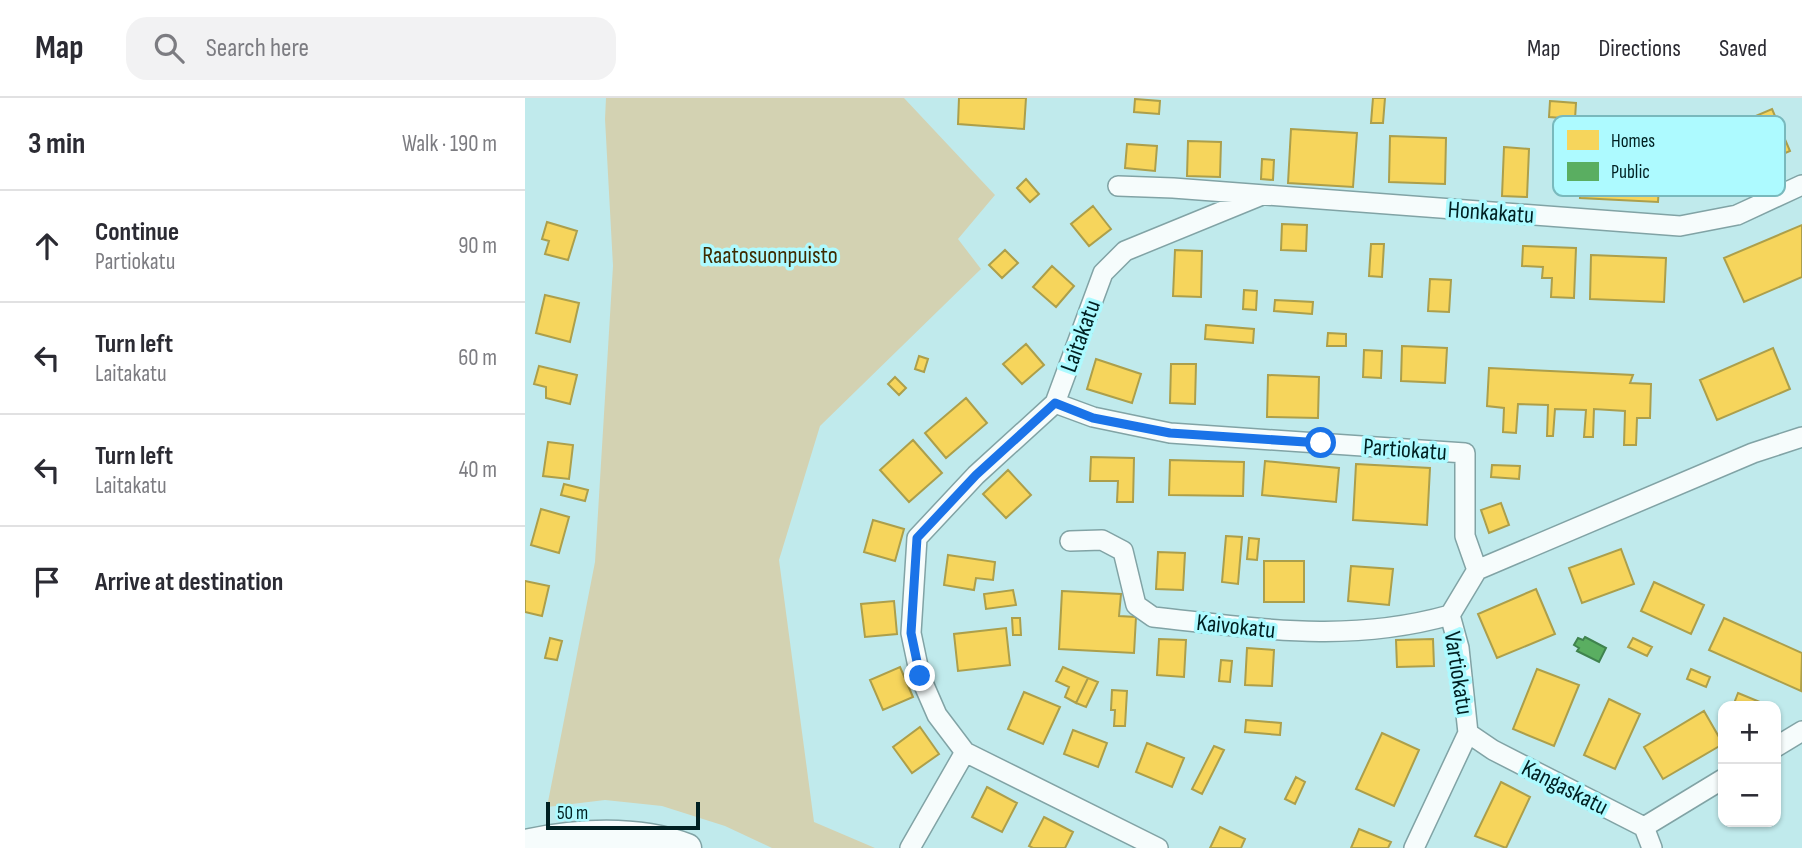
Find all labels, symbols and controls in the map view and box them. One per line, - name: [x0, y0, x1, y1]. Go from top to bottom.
- search box: [126, 17, 616, 80]
- text: Map: [35, 28, 84, 68]
- icon: search: [150, 29, 188, 67]
- text: Search here: [206, 33, 309, 64]
- text: Map: [1527, 34, 1560, 63]
- text: Directions: [1598, 34, 1681, 63]
- text: Saved: [1719, 34, 1767, 63]
- legend: [1553, 116, 1785, 196]
- text: 3 min: [28, 126, 85, 162]
- text: Walk · 190 m: [402, 130, 497, 158]
- text: Homes: [1611, 130, 1655, 153]
- text: Public: [1611, 161, 1650, 184]
- street label: Honkakatu: [1447, 195, 1535, 230]
- text: Continue: [95, 217, 179, 248]
- icon: ahead: [28, 227, 66, 265]
- text: 90 m: [458, 232, 497, 260]
- park label: Raatosuonpuisto: [702, 241, 838, 270]
- text: Partiokatu: [95, 248, 175, 276]
- street label: Laitakatu: [1054, 296, 1107, 376]
- text: Turn left: [95, 329, 173, 360]
- icon: left: [28, 339, 66, 377]
- text: 60 m: [458, 344, 497, 372]
- text: Laitakatu: [95, 360, 167, 388]
- route start: [1305, 427, 1336, 458]
- street label: Partiokatu: [1362, 432, 1448, 467]
- text: Turn left: [95, 441, 173, 472]
- icon: left: [28, 451, 66, 489]
- text: 40 m: [459, 456, 497, 484]
- text: Laitakatu: [95, 472, 167, 500]
- icon: arrive: [28, 563, 66, 601]
- text: Arrive at destination: [95, 567, 283, 598]
- street label: Kaivokatu: [1195, 608, 1277, 645]
- street label: Vartiokatu: [1438, 629, 1479, 717]
- route end: [904, 660, 935, 691]
- map controls: [1718, 701, 1781, 827]
- button: +: [1718, 701, 1781, 764]
- street label: Kangaskatu: [1517, 753, 1613, 822]
- button: −: [1718, 764, 1781, 827]
- scale bar: [546, 799, 700, 831]
- text: 50 m: [557, 802, 588, 825]

